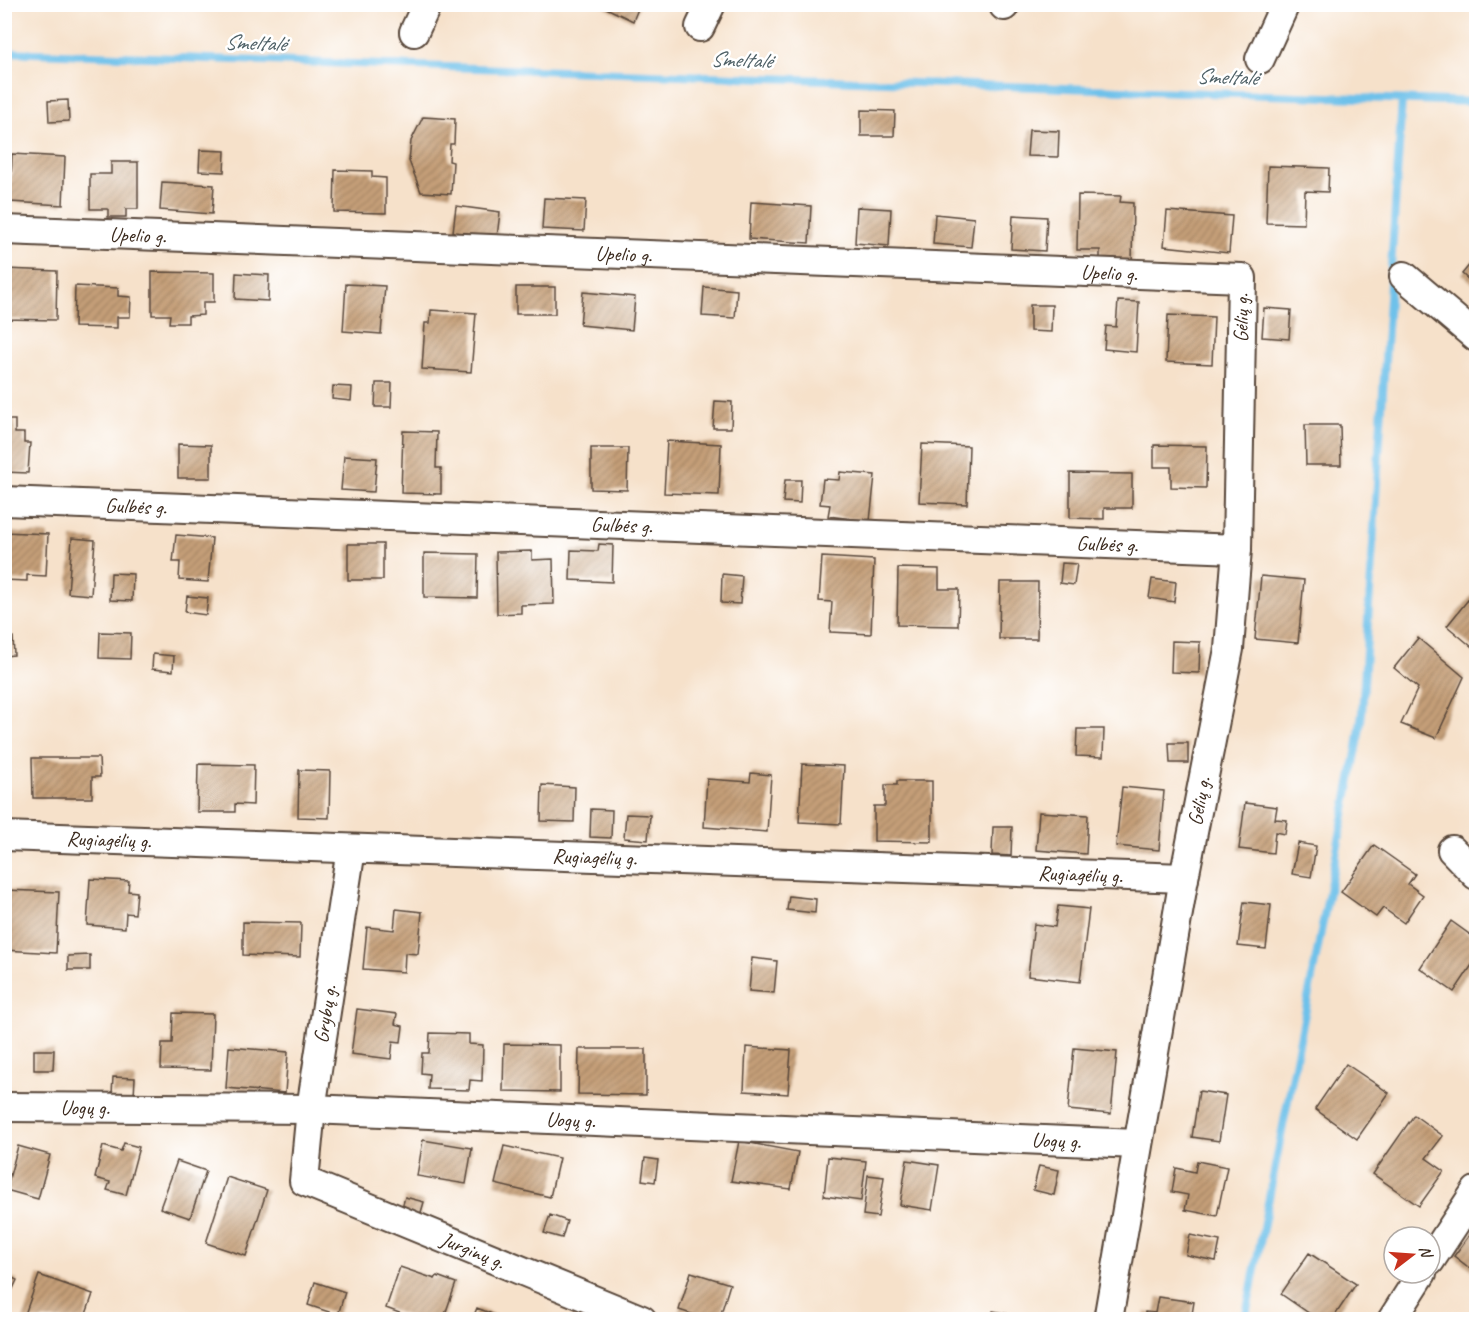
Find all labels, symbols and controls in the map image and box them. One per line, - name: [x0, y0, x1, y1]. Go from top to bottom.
- water label: Smeltalė: [224, 28, 291, 58]
- water label: Smeltalė: [710, 45, 777, 75]
- water label: Smeltalė: [1196, 62, 1263, 92]
- street label: Upelio g.: [109, 221, 168, 249]
- street label: Upelio g.: [595, 240, 653, 268]
- street label: Upelio g.: [1080, 259, 1139, 287]
- street label: Gėlių g.: [1228, 292, 1254, 343]
- street label: Gulbės g.: [105, 492, 168, 520]
- street label: Gulbės g.: [590, 511, 654, 539]
- street label: Gulbės g.: [1076, 530, 1139, 558]
- street label: Gėlių g.: [1182, 774, 1217, 828]
- street label: Rugiagėlių g.: [66, 825, 153, 854]
- street label: Rugiagėlių g.: [552, 843, 638, 872]
- street label: Rugiagėlių g.: [1037, 860, 1124, 889]
- street label: Grybų g.: [308, 982, 343, 1045]
- street label: Uogų g.: [60, 1094, 111, 1121]
- street label: Uogų g.: [545, 1106, 597, 1134]
- street label: Uogų g.: [1031, 1127, 1082, 1155]
- street label: Jurginų g.: [436, 1225, 509, 1275]
- north arrow: [1382, 1225, 1442, 1285]
- text: N: [1414, 1243, 1437, 1262]

